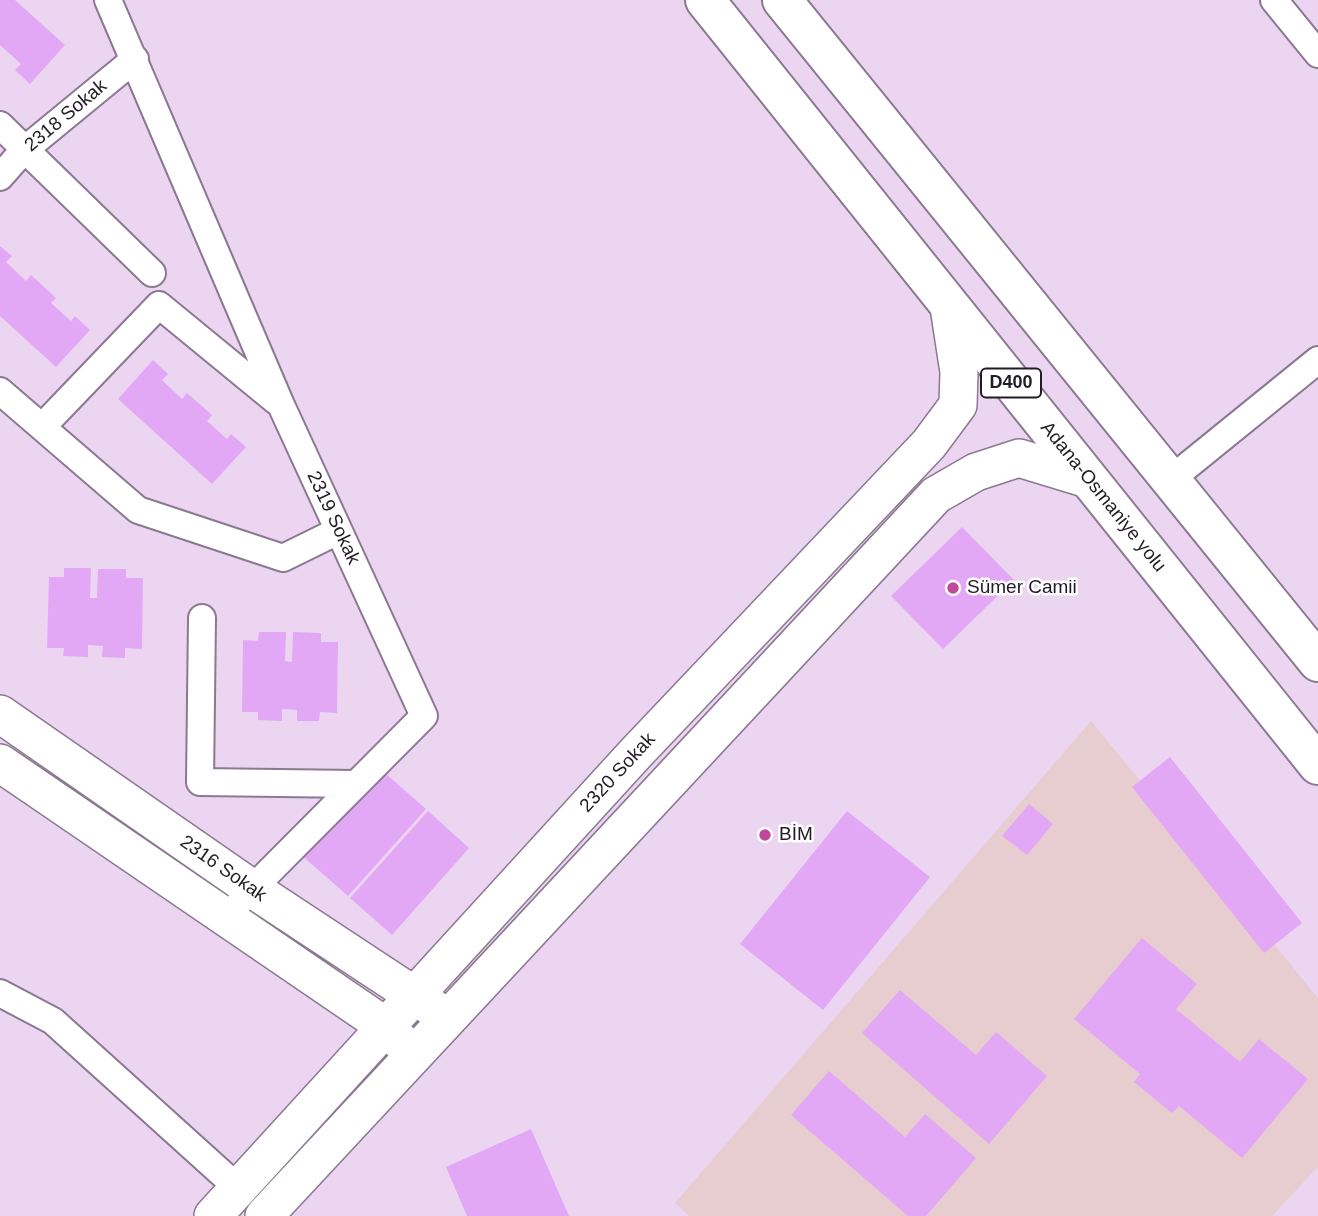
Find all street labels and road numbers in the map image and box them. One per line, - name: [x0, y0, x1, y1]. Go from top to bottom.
- street label: 2318 Sokak: [20, 75, 112, 157]
- road number: D400: [981, 368, 1041, 398]
- street label: Adana-Osmaniye yolu: [1035, 417, 1171, 577]
- street label: 2319 Sokak: [301, 468, 365, 568]
- street label: 2320 Sokak: [575, 729, 661, 817]
- street label: 2316 Sokak: [175, 831, 271, 907]

